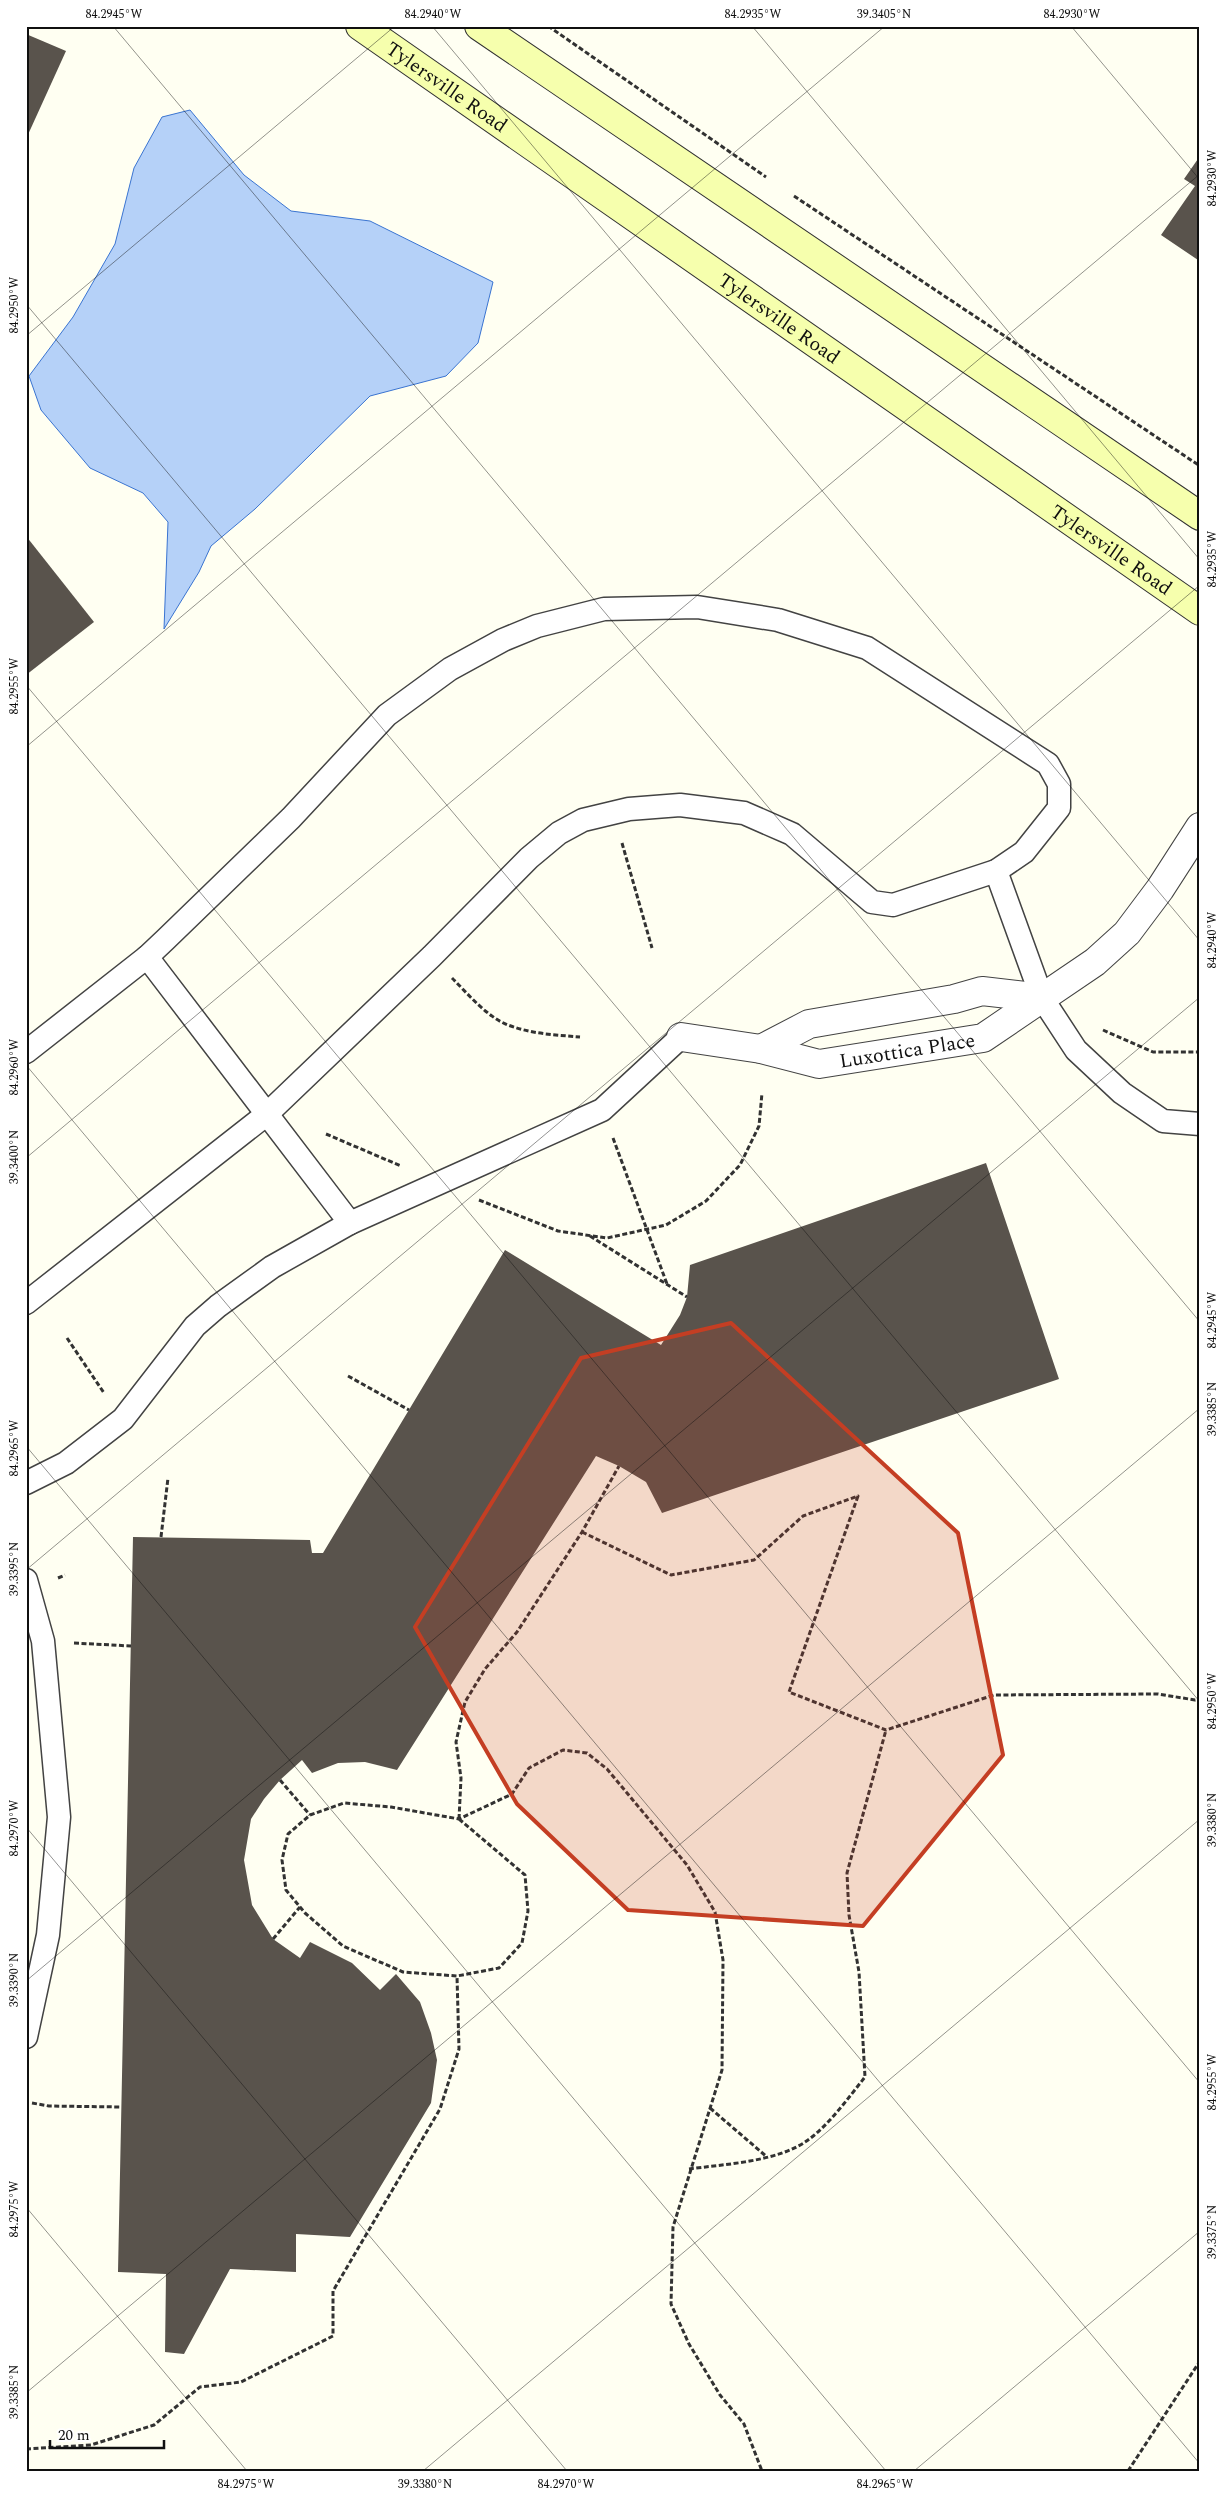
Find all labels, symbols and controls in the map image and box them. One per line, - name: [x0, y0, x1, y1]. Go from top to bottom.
- text: 84.2945°W: [86, 5, 143, 24]
- text: 84.2940°W: [405, 5, 462, 24]
- text: 84.2935°W: [725, 5, 782, 24]
- text: 39.3405°N: [857, 5, 911, 24]
- text: 84.2930°W: [1044, 5, 1101, 24]
- street label: Tylersville Road: [379, 34, 514, 140]
- text: 84.2930°W: [1203, 149, 1222, 206]
- street label: Tylersville Road: [712, 266, 846, 372]
- text: 84.2950°W: [5, 276, 24, 333]
- street label: Tylersville Road: [1044, 497, 1178, 603]
- text: 84.2935°W: [1203, 530, 1222, 587]
- text: 84.2955°W: [5, 657, 24, 714]
- text: 84.2940°W: [1203, 911, 1222, 968]
- street label: Luxottica Place: [837, 1025, 977, 1077]
- text: 84.2960°W: [5, 1038, 24, 1095]
- text: 39.3400°N: [5, 1130, 24, 1184]
- text: 84.2945°W: [1203, 1291, 1222, 1348]
- text: 39.3385°N: [1203, 1382, 1222, 1436]
- text: 84.2965°W: [5, 1419, 24, 1476]
- text: 39.3395°N: [5, 1542, 24, 1596]
- text: 84.2950°W: [1203, 1672, 1222, 1729]
- text: 39.3380°N: [1203, 1793, 1222, 1847]
- text: 84.2970°W: [5, 1799, 24, 1856]
- text: 39.3390°N: [5, 1953, 24, 2007]
- text: 84.2955°W: [1203, 2053, 1222, 2110]
- text: 84.2975°W: [5, 2180, 24, 2237]
- text: 39.3375°N: [1203, 2205, 1222, 2259]
- text: 39.3385°N: [5, 2365, 24, 2419]
- scale bar: [50, 2417, 164, 2449]
- text: 20 m: [58, 2424, 90, 2447]
- text: 84.2975°W: [218, 2475, 275, 2494]
- text: 39.3380°N: [398, 2475, 452, 2494]
- text: 84.2970°W: [538, 2475, 595, 2494]
- text: 84.2965°W: [857, 2475, 914, 2494]

